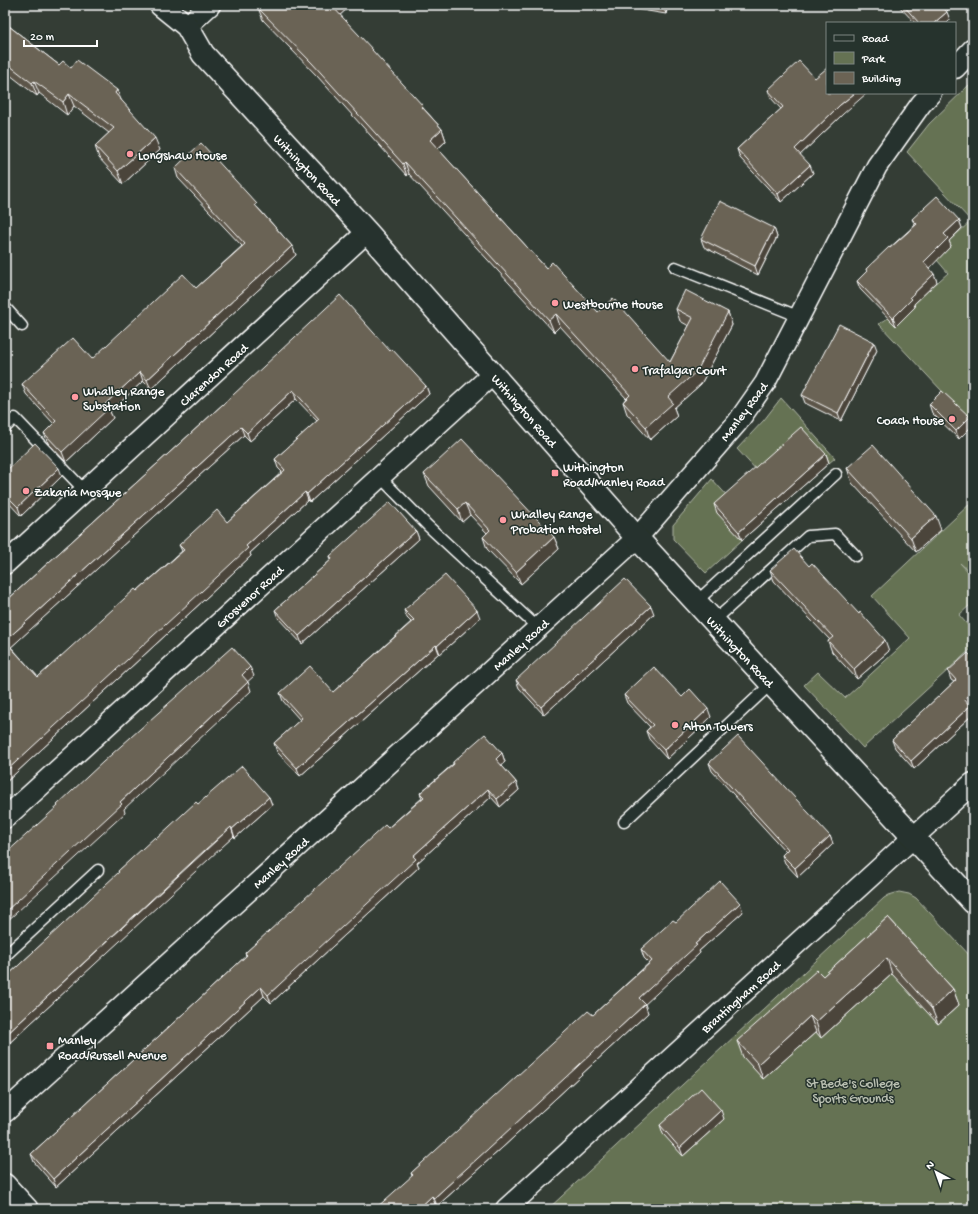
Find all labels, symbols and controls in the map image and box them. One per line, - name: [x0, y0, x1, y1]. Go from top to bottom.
- scale bar: [24, 22, 97, 48]
- legend: [826, 22, 956, 94]
- text: 20 m: [30, 31, 55, 45]
- text: Road: [862, 33, 889, 47]
- text: Park: [861, 53, 887, 67]
- text: Building: [861, 73, 901, 87]
- street label: Withington Road: [269, 132, 344, 211]
- marker: Longshaw House: [125, 149, 135, 159]
- place label: Longshaw House: [138, 149, 227, 164]
- marker: Westbourne House: [550, 298, 560, 308]
- place label: Westbourne House: [563, 298, 663, 313]
- street label: Clarendon Road: [177, 340, 253, 410]
- marker: Trafalgar Court: [630, 364, 640, 374]
- place label: Trafalgar Court: [642, 364, 728, 379]
- street label: Withington Road: [487, 372, 560, 452]
- street label: Manley Road: [718, 379, 773, 445]
- place label: Whalley Range Substation: [83, 385, 165, 415]
- marker: Whalley Range Substation: [70, 392, 80, 402]
- place label: Coach House: [877, 414, 944, 429]
- marker: Coach House: [947, 414, 957, 424]
- place label: Withington Road/Manley Road: [563, 461, 666, 491]
- marker: Withington Road/Manley Road: [550, 468, 560, 478]
- marker: Zakaria Mosque: [21, 486, 31, 496]
- place label: Zakaria Mosque: [34, 486, 122, 501]
- place label: Whalley Range Probation Hostel: [510, 508, 602, 538]
- marker: Whalley Range Probation Hostel: [498, 515, 508, 525]
- street label: Grosvenor Road: [214, 563, 289, 632]
- street label: Withington Road: [702, 614, 777, 693]
- street label: Manley Road: [491, 616, 554, 675]
- marker: Alton Towers: [670, 720, 680, 730]
- place label: Alton Towers: [683, 720, 754, 735]
- street label: Manley Road: [251, 834, 314, 893]
- street label: Brantingham Road: [698, 957, 785, 1038]
- place label: Manley Road/Russell Avenue: [58, 1034, 167, 1064]
- marker: Manley Road/Russell Avenue: [45, 1041, 55, 1051]
- park label: St Bede's College Sports Grounds: [806, 1077, 900, 1107]
- north arrow: [916, 1152, 956, 1192]
- text: N: [924, 1159, 937, 1173]

